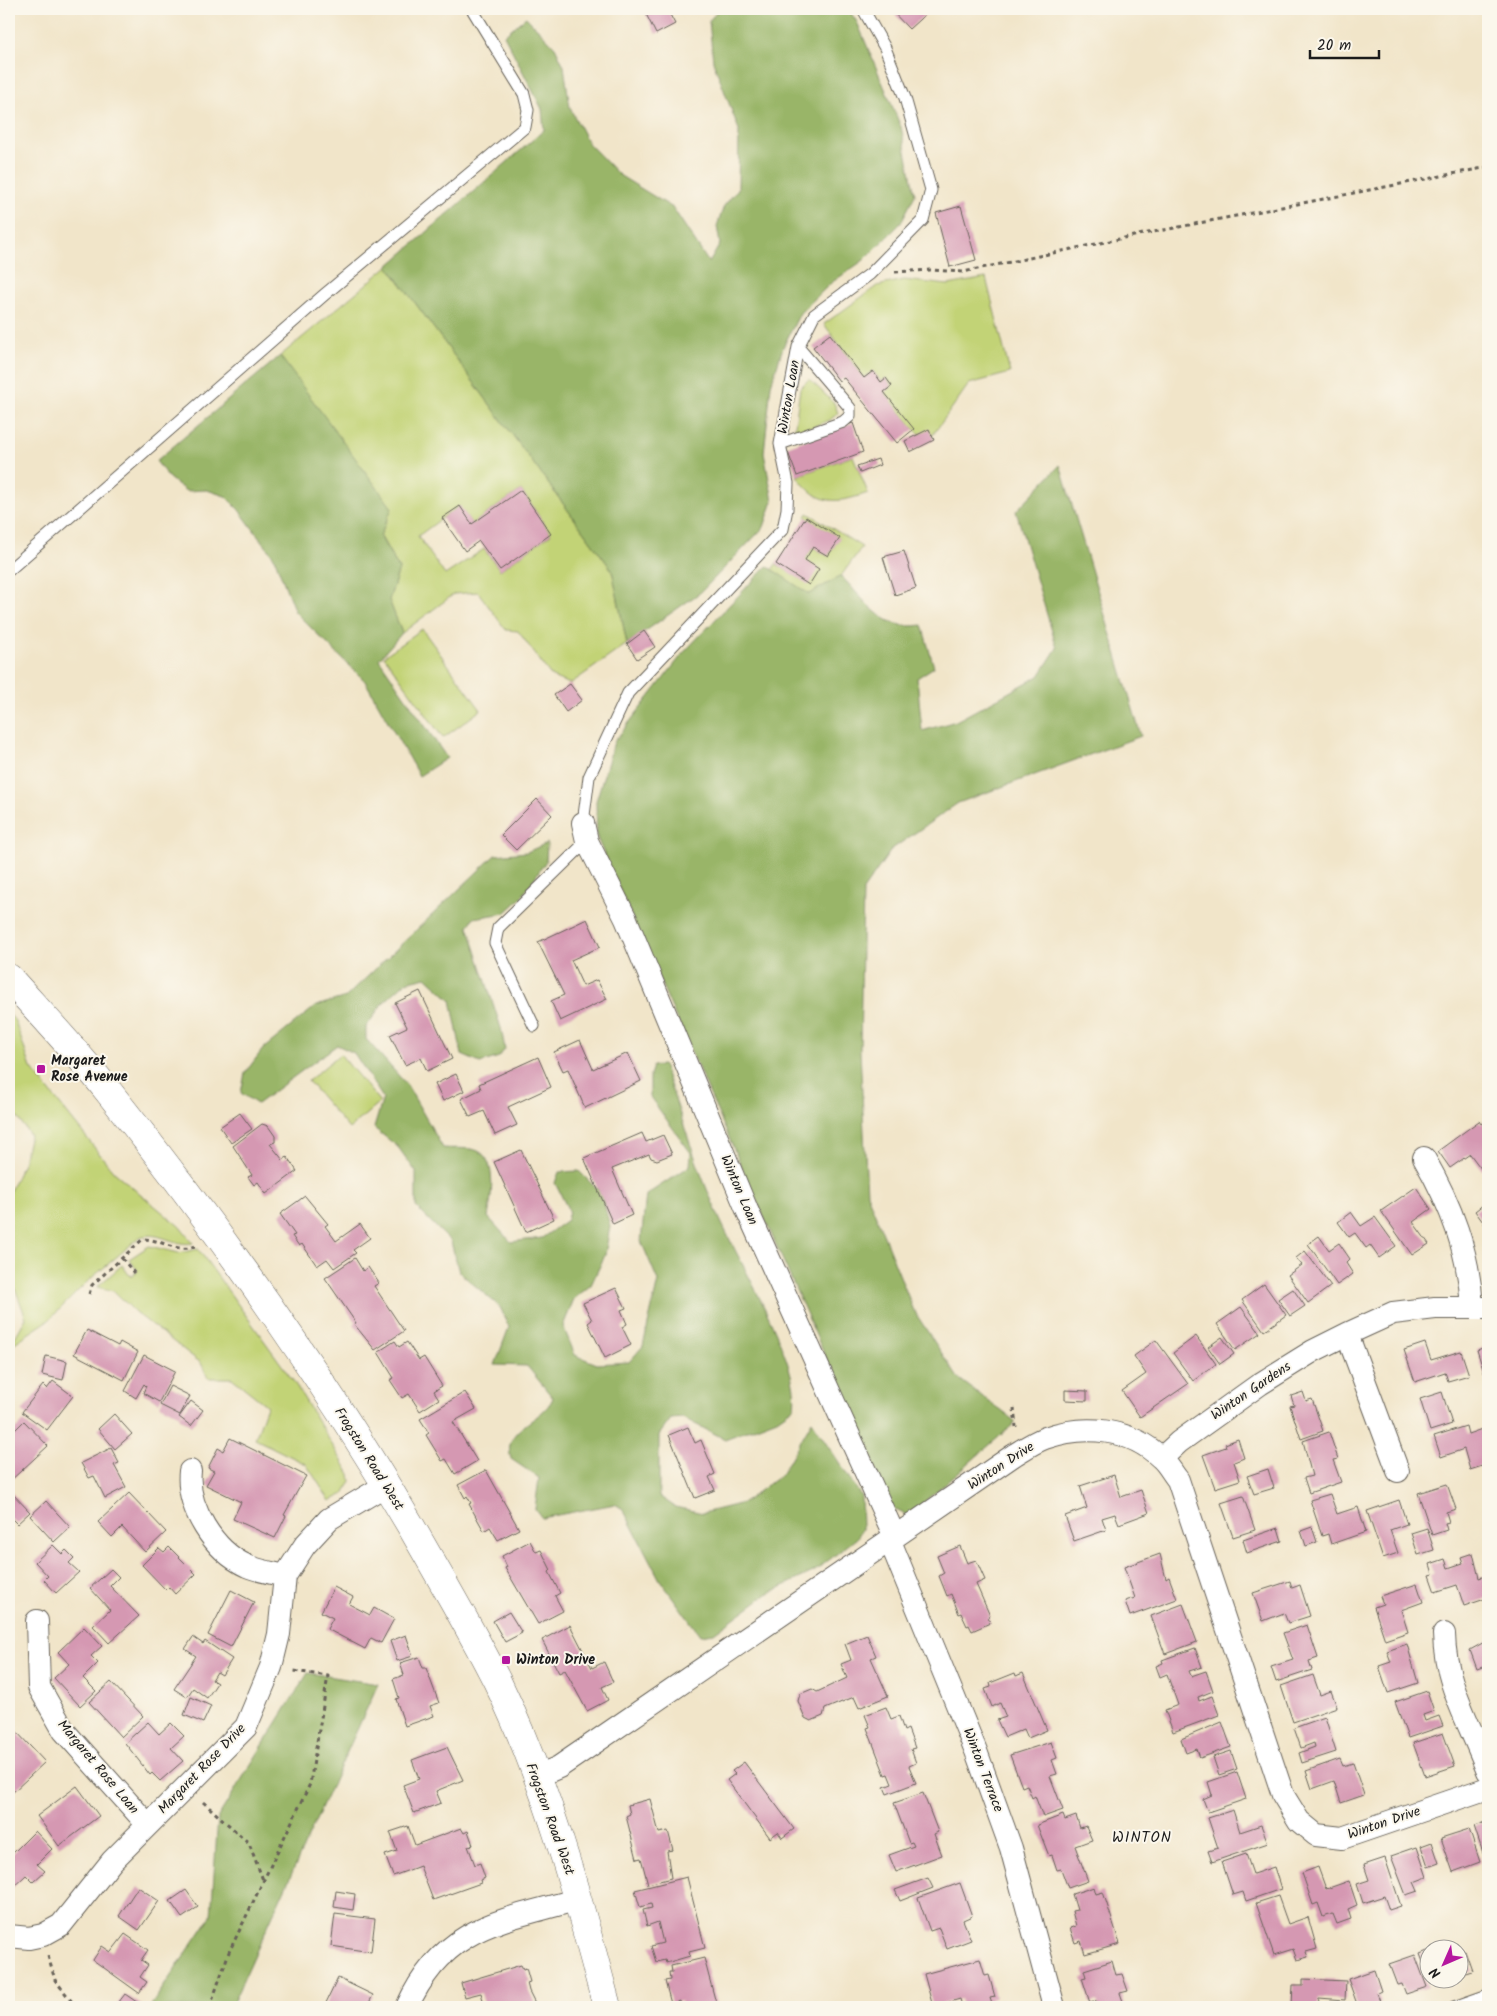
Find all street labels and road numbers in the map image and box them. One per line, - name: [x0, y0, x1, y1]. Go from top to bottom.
- street label: Winton Loan: [772, 358, 806, 436]
- street label: Winton Loan: [714, 1151, 764, 1229]
- street label: Winton Gardens: [1206, 1356, 1296, 1426]
- street label: Frogston Road West: [328, 1403, 410, 1515]
- street label: Winton Drive: [963, 1436, 1039, 1496]
- street label: Margaret Rose Loan: [52, 1715, 144, 1819]
- street label: Margaret Rose Drive: [153, 1718, 252, 1819]
- street label: Winton Terrace: [957, 1725, 1009, 1816]
- street label: Frogston Road West: [519, 1760, 581, 1879]
- street label: Winton Drive: [1345, 1800, 1424, 1846]

